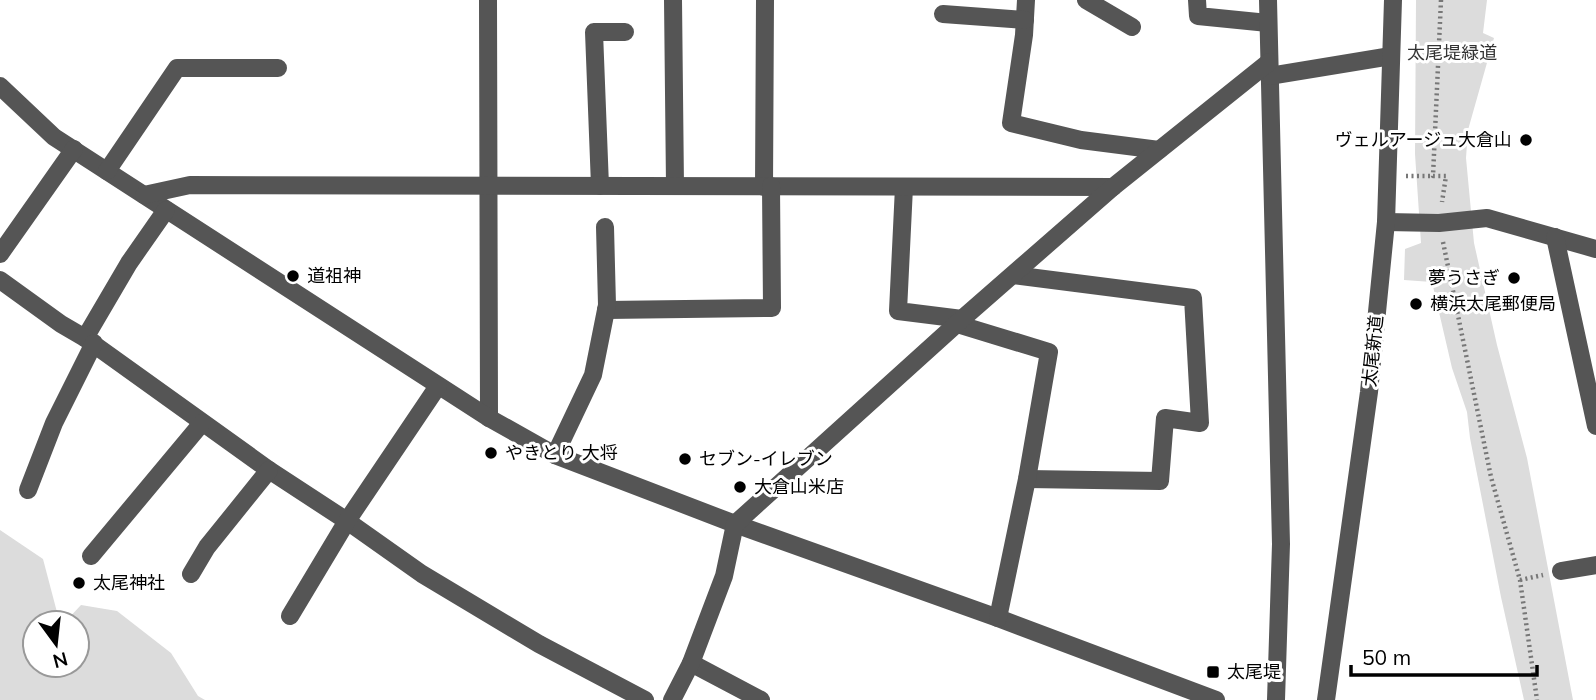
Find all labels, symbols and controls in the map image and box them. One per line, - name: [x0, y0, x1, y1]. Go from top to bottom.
- park label: 太尾堤緑道: [1407, 41, 1497, 64]
- place label: ヴェルアージュ大倉山: [1335, 128, 1512, 151]
- marker: ヴェルアージュ大倉山: [1518, 132, 1534, 148]
- place label: 道祖神: [307, 264, 361, 287]
- place label: 夢うさぎ: [1428, 266, 1500, 289]
- marker: 道祖神: [285, 268, 301, 284]
- marker: 夢うさぎ: [1506, 270, 1522, 286]
- place label: 横浜太尾郵便局: [1430, 292, 1556, 315]
- marker: 横浜太尾郵便局: [1408, 296, 1424, 312]
- street label: 太尾新道: [1357, 314, 1388, 388]
- place label: やきとり 大将: [505, 441, 618, 464]
- marker: やきとり 大将: [483, 445, 499, 461]
- place label: セブン-イレブン: [699, 447, 833, 470]
- marker: セブン-イレブン: [677, 451, 693, 467]
- place label: 大倉山米店: [754, 475, 844, 498]
- marker: 大倉山米店: [732, 479, 748, 495]
- place label: 太尾神社: [93, 571, 165, 594]
- marker: 太尾神社: [71, 575, 87, 591]
- north arrow: [21, 609, 91, 679]
- scale bar: [1351, 634, 1536, 678]
- text: 50 m: [1362, 644, 1411, 670]
- text: N: [50, 647, 70, 674]
- place label: 太尾堤: [1227, 660, 1281, 683]
- marker: 太尾堤: [1205, 664, 1221, 680]

